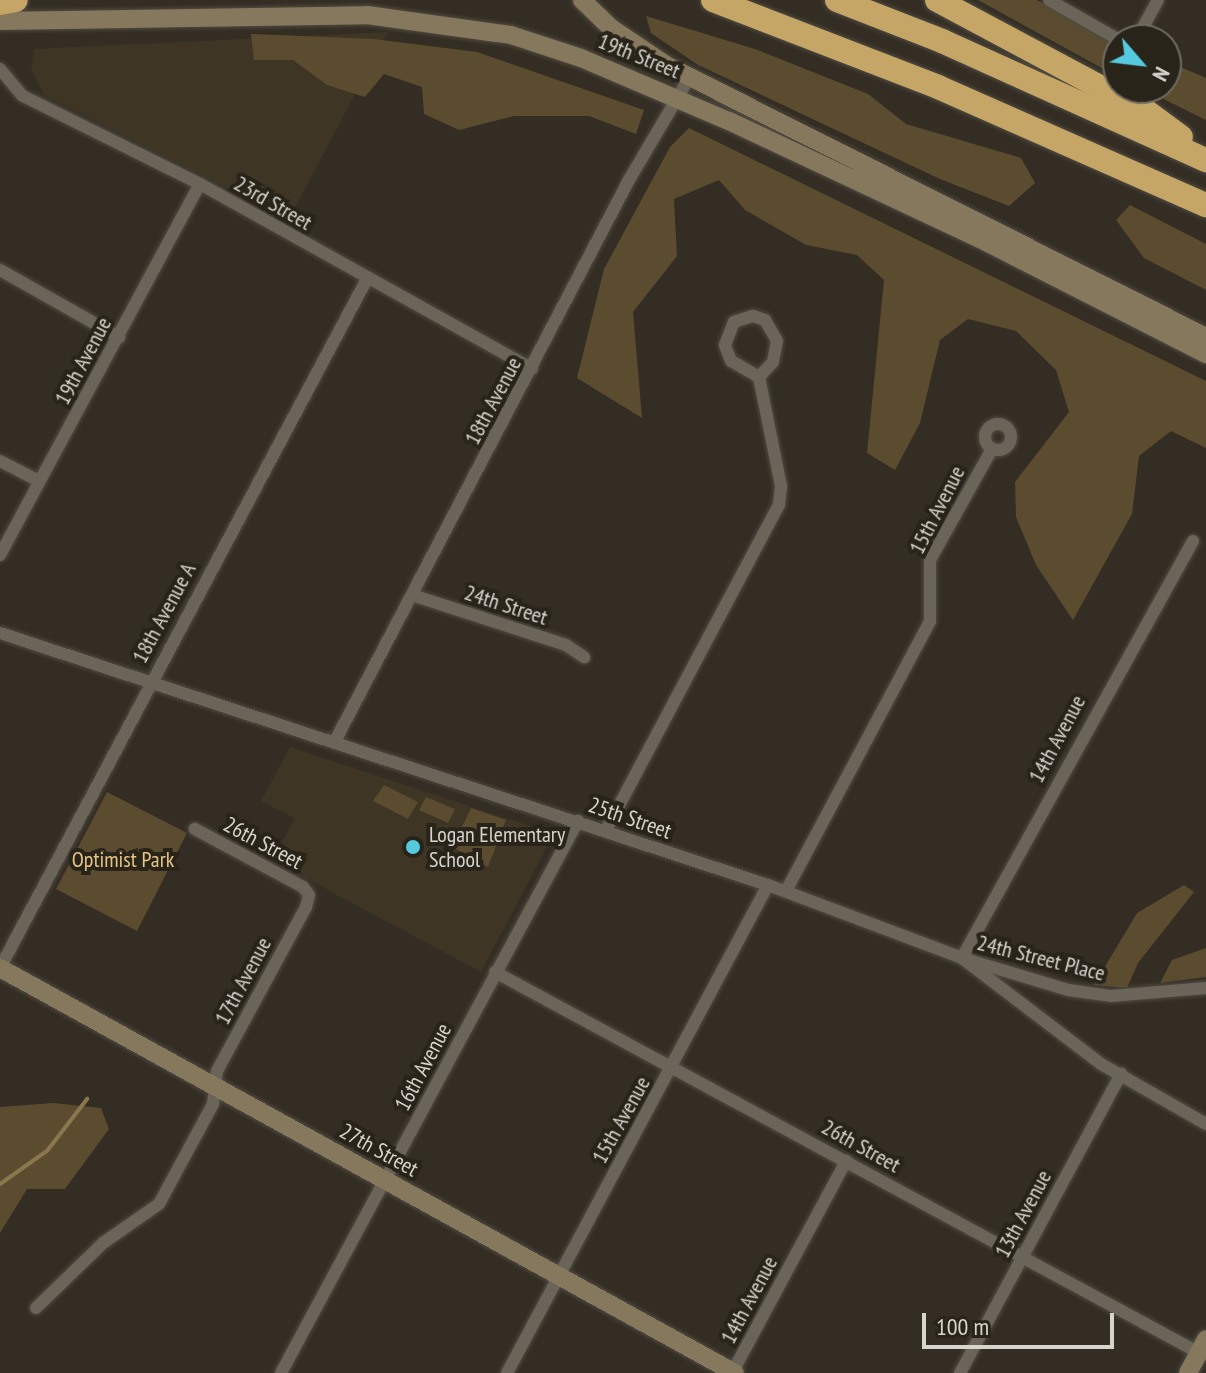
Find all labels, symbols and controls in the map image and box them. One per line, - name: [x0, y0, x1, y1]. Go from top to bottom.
- north arrow: [1102, 24, 1182, 104]
- street label: 19th Street: [594, 28, 684, 84]
- text: N: [1146, 62, 1177, 86]
- street label: 23rd Street: [229, 170, 317, 236]
- street label: 19th Avenue: [49, 312, 117, 410]
- street label: 18th Avenue: [459, 352, 527, 450]
- street label: 15th Avenue: [903, 461, 971, 559]
- street label: 18th Avenue A: [126, 558, 202, 668]
- street label: 24th Street: [461, 579, 551, 631]
- street label: 14th Avenue: [1023, 690, 1091, 788]
- street label: 25th Street: [585, 792, 675, 844]
- street label: 26th Street: [219, 811, 307, 875]
- place label: Logan Elementary School: [429, 821, 565, 872]
- marker: Logan Elementary School: [404, 838, 422, 856]
- park label: Optimist Park: [72, 847, 174, 873]
- street label: 24th Street Place: [974, 929, 1108, 987]
- street label: 17th Avenue: [209, 933, 277, 1029]
- street label: 16th Avenue: [389, 1018, 457, 1116]
- street label: 15th Avenue: [586, 1072, 656, 1168]
- street label: 26th Street: [817, 1114, 905, 1178]
- street label: 27th Street: [335, 1118, 423, 1182]
- street label: 13th Avenue: [989, 1165, 1057, 1263]
- street label: 14th Avenue: [715, 1251, 783, 1349]
- scale bar: [926, 1297, 1118, 1347]
- text: 100 m: [936, 1311, 989, 1342]

